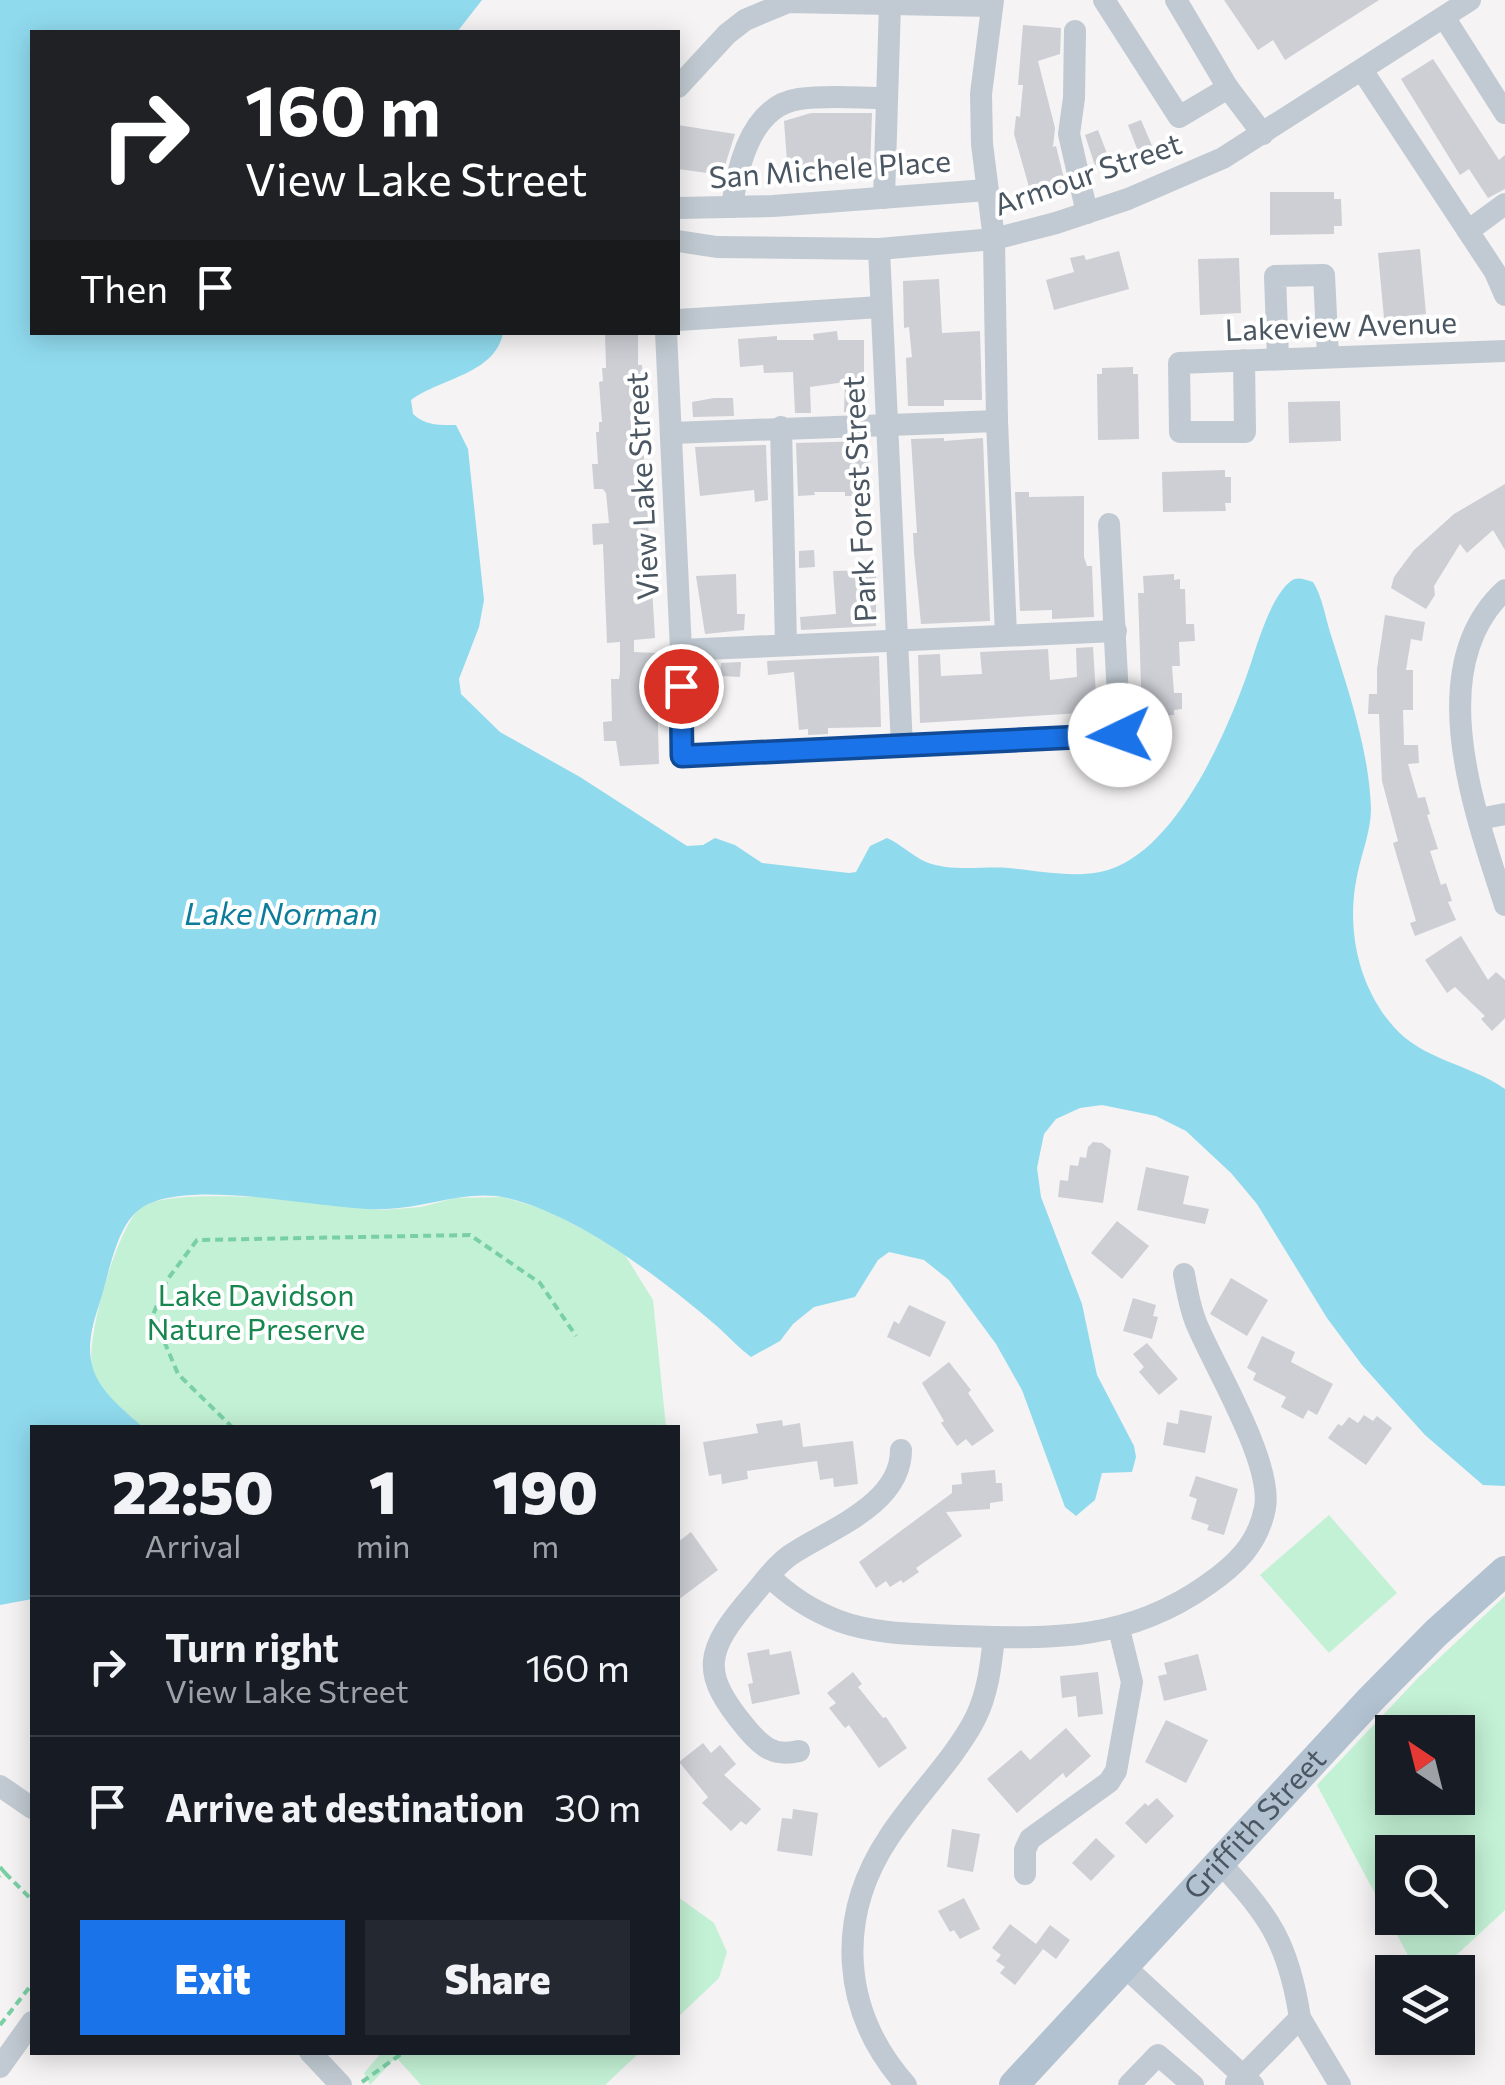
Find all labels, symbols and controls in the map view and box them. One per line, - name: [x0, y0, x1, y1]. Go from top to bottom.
- text: 160 m: [245, 65, 441, 150]
- icon: right: [80, 70, 210, 200]
- street label: Armour Street: [988, 123, 1186, 222]
- street label: San Michele Place: [708, 141, 952, 194]
- text: View Lake Street: [245, 150, 587, 205]
- icon: arrive: [188, 260, 243, 315]
- text: Then: [80, 264, 168, 311]
- street label: Lakeview Avenue: [1224, 302, 1458, 347]
- street label: View Lake Street: [616, 371, 665, 601]
- street label: Park Forest Street: [833, 375, 882, 623]
- pin: [639, 644, 724, 729]
- icon: arrive: [654, 659, 709, 714]
- position arrow: [1068, 683, 1172, 787]
- water label: Lake Norman: [184, 892, 378, 932]
- park label: Lake Davidson Nature Preserve: [147, 1275, 365, 1346]
- text: 22:50: [112, 1453, 274, 1526]
- text: 1: [369, 1453, 397, 1526]
- text: 190: [492, 1453, 598, 1526]
- text: Arrival: [144, 1525, 241, 1565]
- text: min: [356, 1525, 410, 1565]
- text: m: [531, 1525, 559, 1565]
- text: Turn right: [165, 1623, 339, 1670]
- icon: right: [80, 1639, 135, 1694]
- text: 160 m: [525, 1643, 630, 1690]
- text: View Lake Street: [165, 1670, 409, 1710]
- north arrow: [1375, 1715, 1475, 1815]
- map controls: [1375, 1715, 1475, 2055]
- street label: Griffith Street: [1174, 1739, 1332, 1906]
- icon: arrive: [80, 1779, 135, 1834]
- text: Arrive at destination: [165, 1783, 524, 1830]
- text: 30 m: [554, 1783, 641, 1830]
- button: search: [1375, 1835, 1475, 1935]
- button: Exit: [80, 1920, 345, 2035]
- button: Share: [365, 1920, 630, 2035]
- button: layers: [1375, 1955, 1475, 2055]

